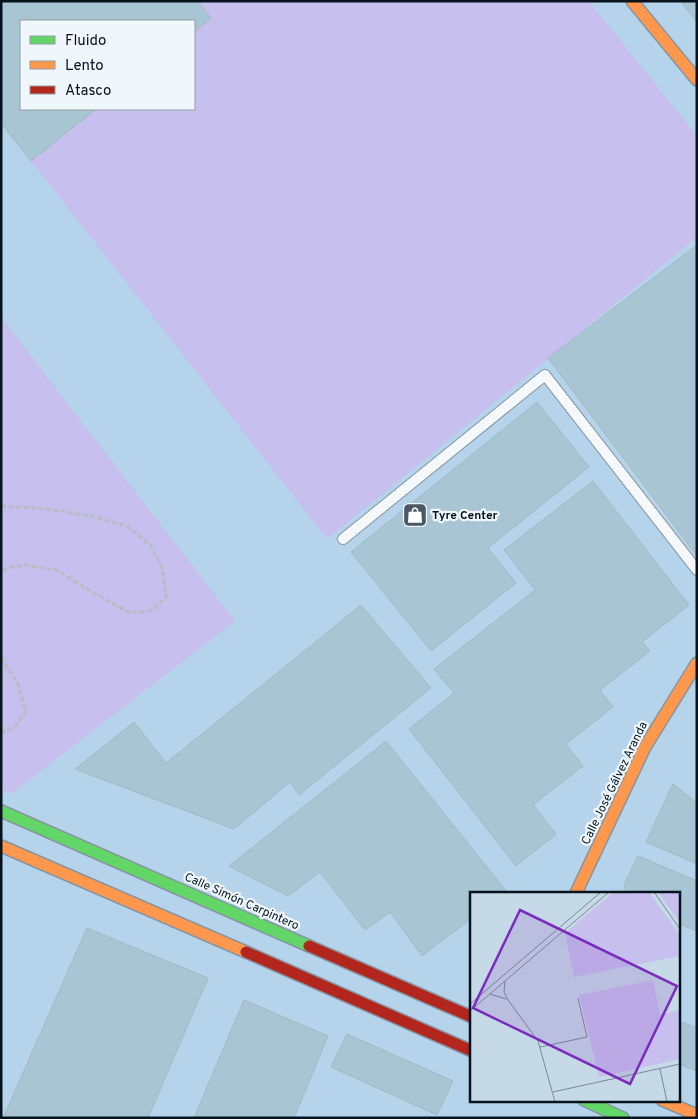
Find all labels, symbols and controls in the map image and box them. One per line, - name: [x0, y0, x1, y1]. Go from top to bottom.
- legend: [20, 20, 195, 110]
- text: Fluido: [65, 32, 106, 51]
- text: Lento: [65, 57, 104, 76]
- text: Atasco: [65, 82, 111, 101]
- shop icon: Tyre Center: [402, 502, 428, 528]
- place label: Tyre Center: [432, 508, 498, 524]
- street label: Calle José Gálvez Aranda: [578, 719, 652, 848]
- street label: Calle Simón Carpintero: [182, 869, 302, 935]
- inset map: [470, 892, 680, 1102]

